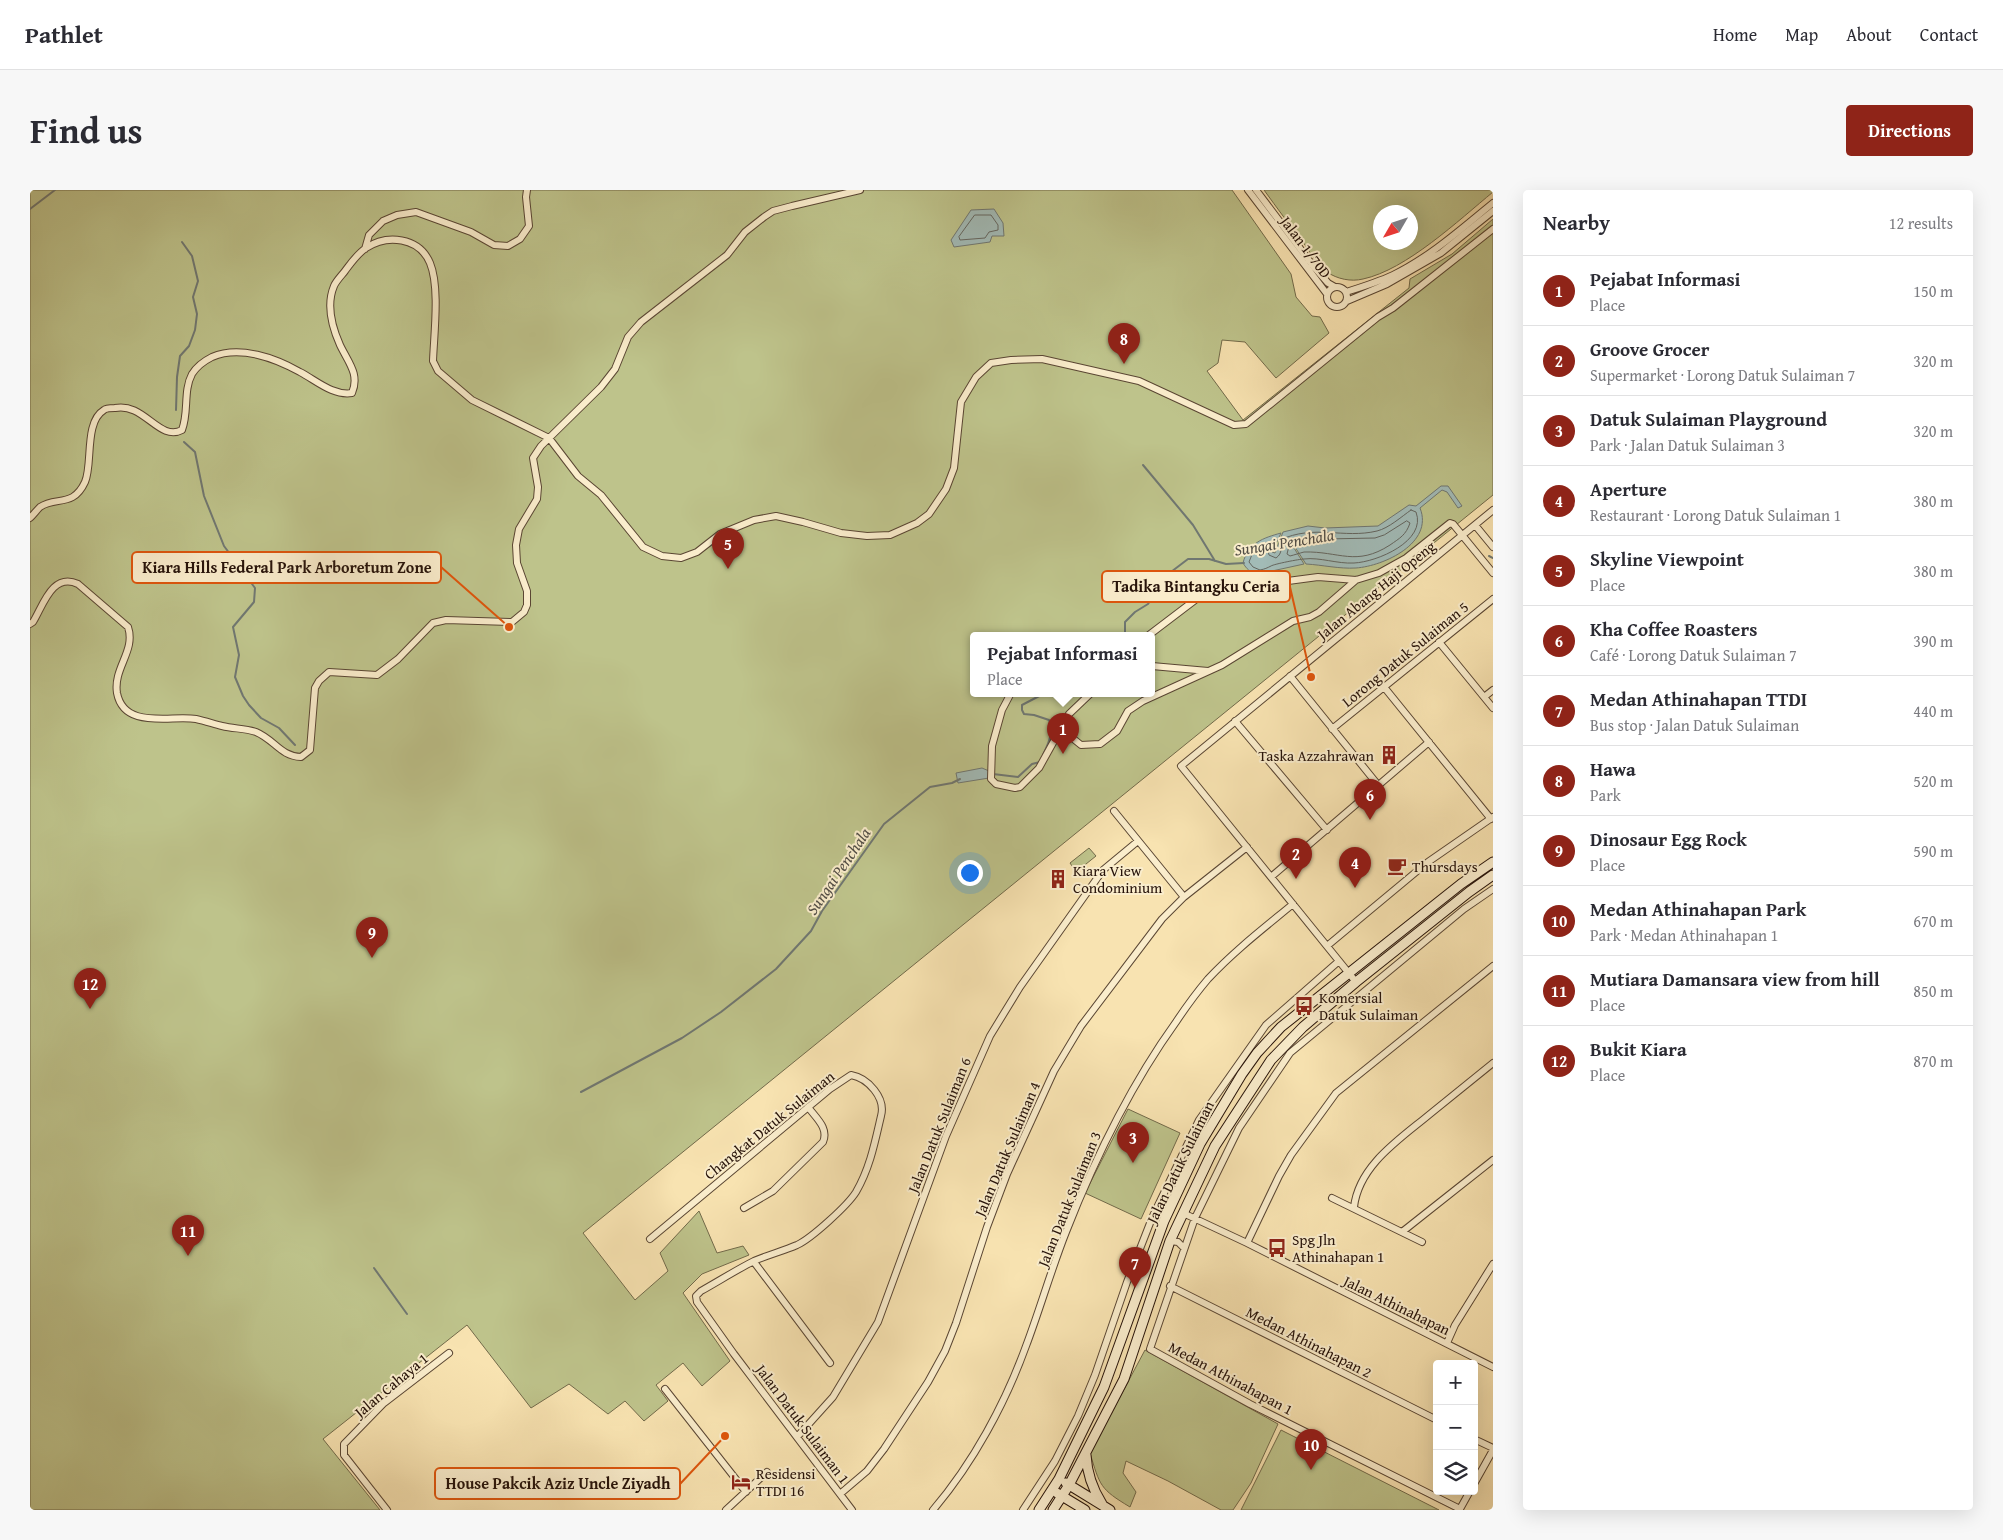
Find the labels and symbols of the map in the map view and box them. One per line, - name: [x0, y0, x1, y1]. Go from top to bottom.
- north arrow: [1373, 205, 1418, 250]
- street label: Jalan 1/70D: [1275, 210, 1336, 282]
- pin: 8: [1108, 323, 1140, 364]
- water label: Sungai Penchala: [1232, 522, 1336, 562]
- pin: 5: [712, 528, 744, 569]
- street label: Jalan Abang Haji Openg: [1311, 535, 1440, 646]
- callout: Kiara Hills Federal Park Arboretum Zone: [132, 552, 441, 583]
- text: Kiara Hills Federal Park Arboretum Zone: [142, 555, 432, 579]
- callout: Tadika Bintangku Ceria: [1102, 571, 1290, 602]
- text: Tadika Bintangku Ceria: [1112, 574, 1281, 598]
- street label: Lorong Datuk Sulaiman 5: [1337, 596, 1473, 712]
- pin: 1: [1047, 713, 1079, 754]
- building icon: Taska Azzahrawan: [1378, 744, 1400, 766]
- place label: Taska Azzahrawan: [1259, 745, 1375, 766]
- pin: 6: [1354, 779, 1386, 820]
- water label: Sungai Penchala: [800, 822, 876, 919]
- pin: 2: [1280, 838, 1312, 879]
- pin: 4: [1339, 847, 1371, 888]
- cafe icon: Thursdays: [1386, 855, 1408, 877]
- place label: Thursdays: [1412, 856, 1478, 877]
- your location: [957, 860, 983, 886]
- place label: Kiara View Condominium: [1073, 860, 1163, 898]
- building icon: Kiara View Condominium: [1047, 868, 1069, 890]
- pin: 9: [356, 917, 388, 958]
- pin: 12: [74, 968, 106, 1009]
- place label: Komersial Datuk Sulaiman: [1319, 987, 1419, 1025]
- bus stop icon: Komersial Datuk Sulaiman: [1293, 995, 1315, 1017]
- street label: Jalan Datuk Sulaiman 6: [901, 1054, 976, 1198]
- street label: Changkat Datuk Sulaiman: [699, 1065, 839, 1184]
- street label: Jalan Datuk Sulaiman 4: [968, 1078, 1045, 1222]
- street label: Jalan Datuk Sulaiman: [1140, 1097, 1219, 1229]
- pin: 3: [1117, 1122, 1149, 1163]
- street label: Jalan Datuk Sulaiman 3: [1031, 1128, 1106, 1272]
- pin: 11: [172, 1215, 204, 1256]
- place label: Spg Jln Athinahapan 1: [1292, 1229, 1384, 1267]
- bus stop icon: Spg Jln Athinahapan 1: [1266, 1237, 1288, 1259]
- pin: 7: [1119, 1247, 1151, 1288]
- street label: Jalan Athinahapan: [1338, 1269, 1454, 1340]
- street label: Medan Athinahapan 2: [1243, 1301, 1375, 1383]
- street label: Medan Athinahapan 1: [1165, 1336, 1297, 1420]
- street label: Jalan Cahaya 1: [348, 1348, 432, 1423]
- street label: Jalan Datuk Sulaiman 1: [750, 1358, 855, 1488]
- pin: 10: [1295, 1429, 1327, 1470]
- place label: Residensi TTDI 16: [756, 1463, 815, 1501]
- callout: House Pakcik Aziz Uncle Ziyadh: [435, 1468, 680, 1499]
- text: House Pakcik Aziz Uncle Ziyadh: [446, 1471, 671, 1495]
- hotel icon: Residensi TTDI 16: [730, 1471, 752, 1493]

